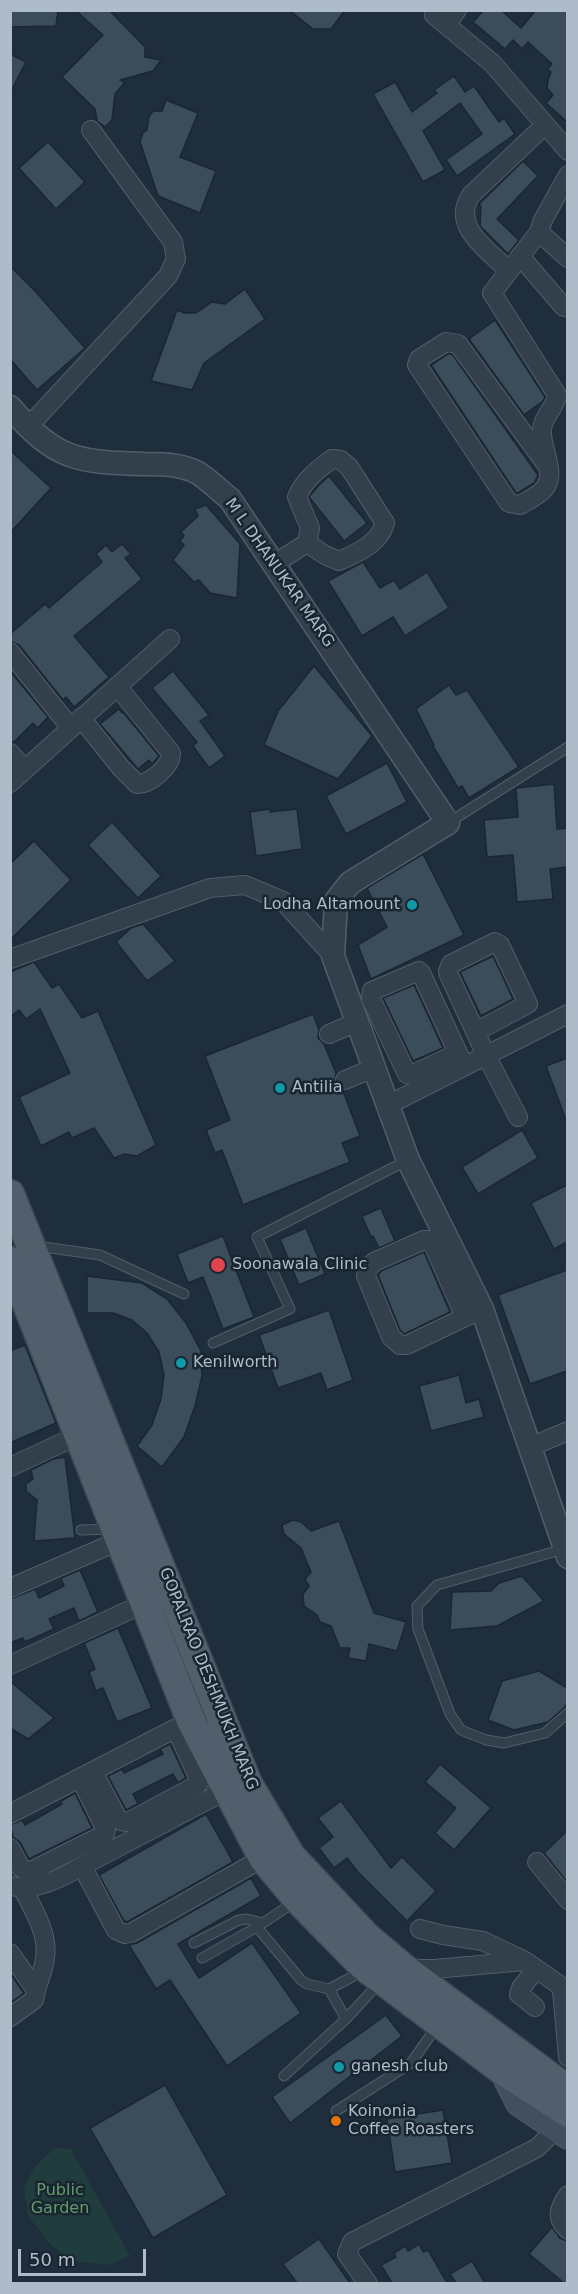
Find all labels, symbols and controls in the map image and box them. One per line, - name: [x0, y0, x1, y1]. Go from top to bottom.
- street label: M L DHANUKAR MARG: [220, 495, 338, 651]
- place label: Lodha Altamount: [263, 895, 400, 915]
- marker: Lodha Altamount: [405, 898, 419, 912]
- place label: Antilia: [292, 1078, 342, 1098]
- marker: Antilia: [273, 1081, 287, 1095]
- place label: Soonawala Clinic: [232, 1255, 367, 1275]
- marker: Soonawala Clinic: [209, 1256, 227, 1274]
- place label: Kenilworth: [193, 1353, 277, 1373]
- marker: Kenilworth: [174, 1356, 188, 1370]
- street label: GOPALRAO DESHMUKH MARG: [154, 1565, 262, 1793]
- place label: ganesh club: [351, 2057, 448, 2077]
- marker: ganesh club: [332, 2060, 346, 2074]
- place label: Koinonia Coffee Roasters: [348, 2102, 474, 2140]
- marker: Koinonia Coffee Roasters: [329, 2114, 343, 2128]
- park label: Public Garden: [31, 2181, 89, 2219]
- scale bar: [21, 2237, 148, 2275]
- text: 50 m: [29, 2249, 75, 2270]

